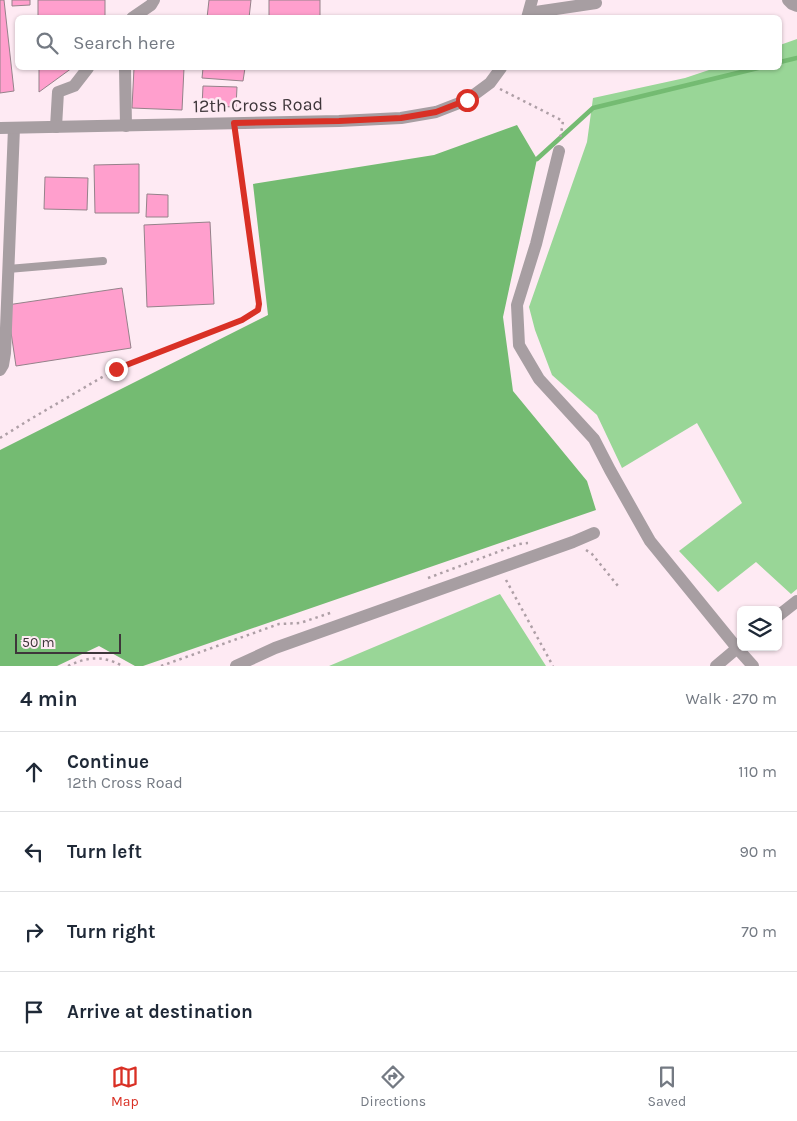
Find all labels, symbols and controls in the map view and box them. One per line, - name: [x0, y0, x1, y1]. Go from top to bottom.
- search box: [15, 15, 782, 70]
- icon: search: [33, 29, 61, 57]
- text: Search here: [73, 32, 175, 54]
- route start: [456, 89, 479, 112]
- street label: 12th Cross Road: [193, 93, 323, 117]
- route end: [105, 358, 128, 381]
- map controls: [737, 606, 782, 651]
- button: layers: [737, 606, 782, 651]
- scale bar: [15, 631, 121, 654]
- text: 50 m: [22, 634, 55, 651]
- text: 4 min: [20, 687, 78, 711]
- text: Walk · 270 m: [685, 689, 777, 708]
- text: Continue: [67, 751, 149, 773]
- icon: ahead: [20, 758, 48, 786]
- text: 110 m: [738, 762, 777, 781]
- text: 12th Cross Road: [67, 773, 183, 792]
- icon: left: [20, 838, 48, 866]
- text: Turn left: [67, 841, 142, 863]
- text: 90 m: [739, 842, 777, 861]
- icon: right: [20, 918, 48, 946]
- text: Turn right: [67, 921, 156, 943]
- text: 70 m: [741, 922, 777, 941]
- icon: arrive: [20, 998, 48, 1026]
- text: Arrive at destination: [67, 1001, 253, 1023]
- tab: Map: [111, 1063, 139, 1110]
- tab: Directions: [360, 1063, 426, 1110]
- tab: Saved: [648, 1063, 686, 1110]

